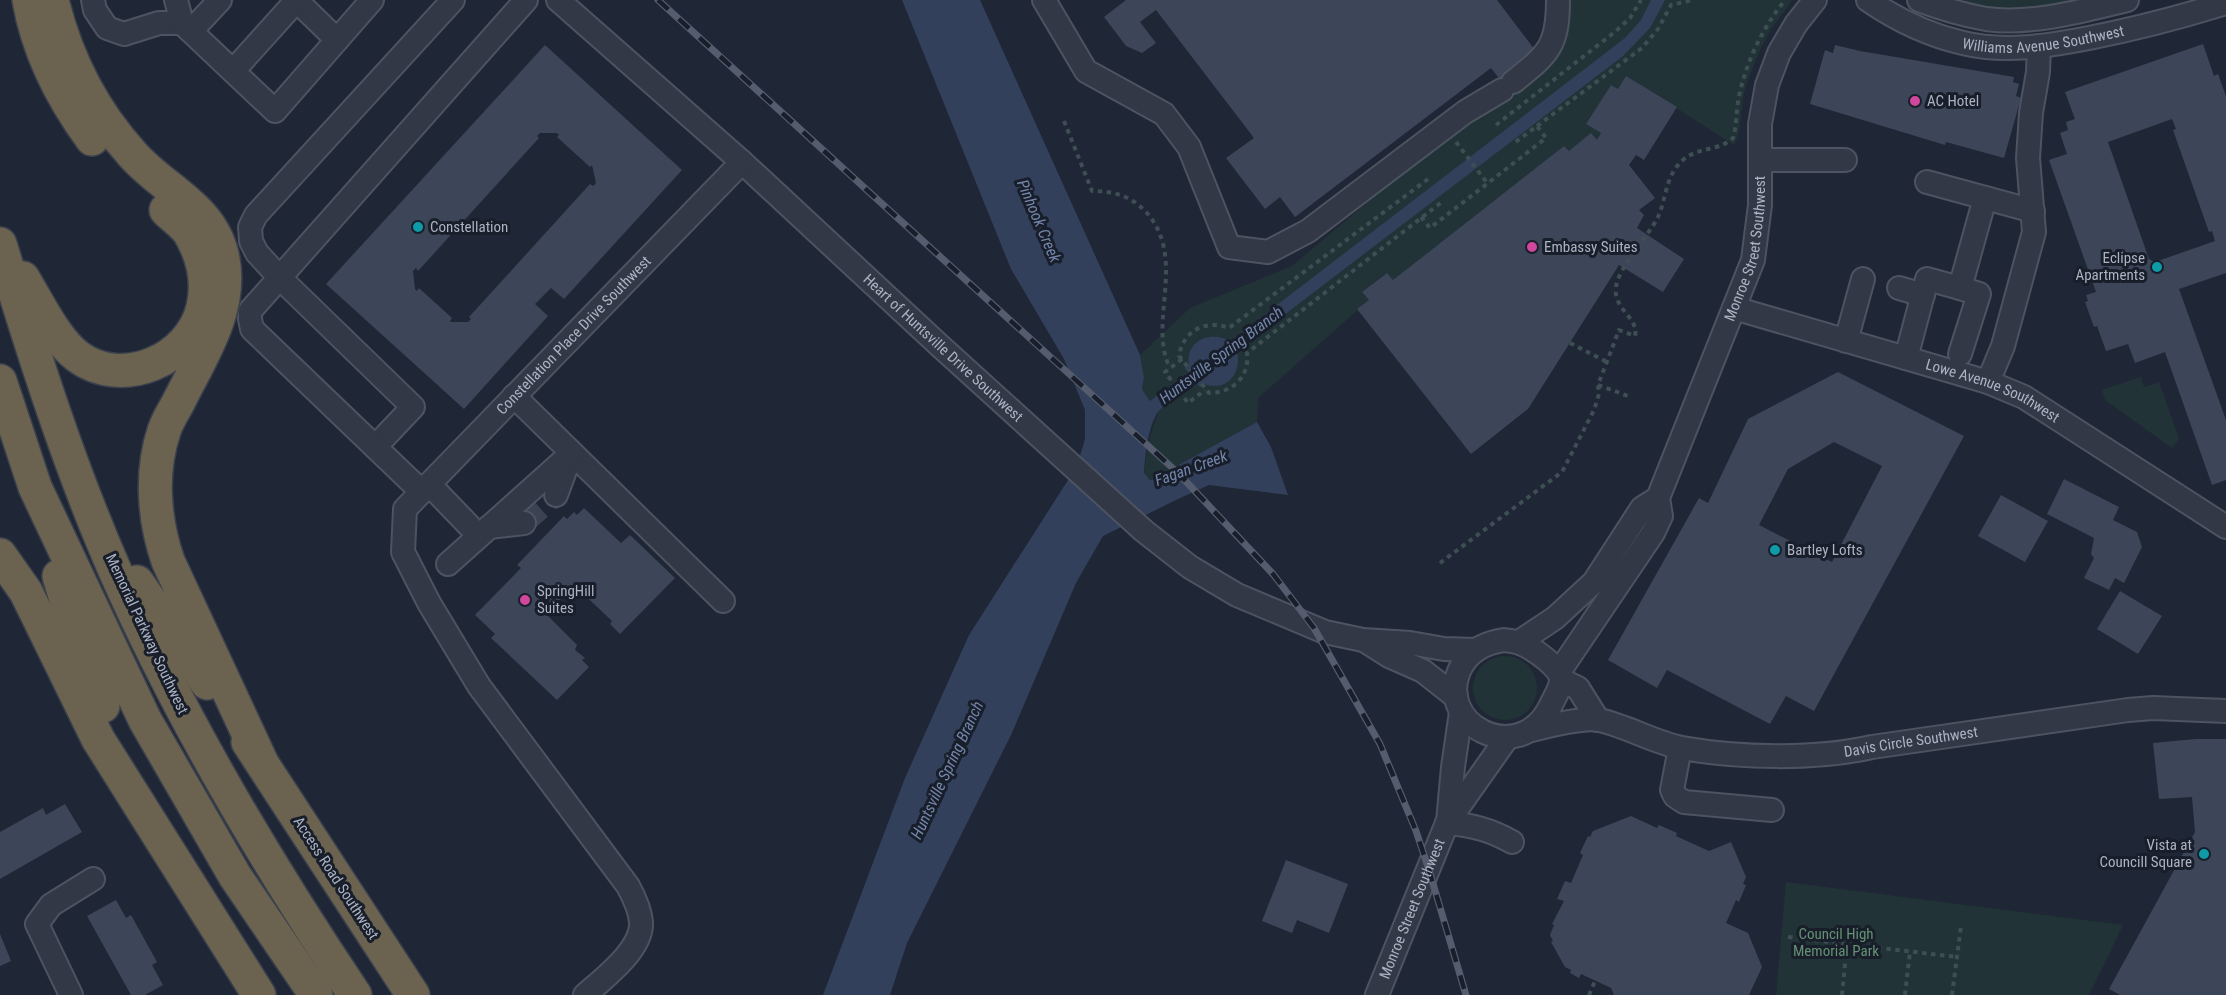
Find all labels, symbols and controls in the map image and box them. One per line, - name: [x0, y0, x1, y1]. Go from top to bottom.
- street label: Williams Avenue Southwest: [1961, 22, 2126, 57]
- place label: AC Hotel: [1927, 92, 1979, 110]
- marker: AC Hotel: [1908, 94, 1922, 108]
- street label: Monroe Street Southwest: [1721, 176, 1769, 324]
- water label: Pinhook Creek: [1013, 177, 1065, 266]
- place label: Constellation: [430, 218, 508, 236]
- marker: Constellation: [411, 220, 425, 234]
- place label: Embassy Suites: [1544, 238, 1638, 256]
- marker: Embassy Suites: [1525, 240, 1539, 254]
- place label: Eclipse Apartments: [2076, 249, 2145, 284]
- street label: Constellation Place Drive Southwest: [493, 252, 655, 418]
- marker: Eclipse Apartments: [2150, 260, 2164, 274]
- street label: Heart of Huntsville Drive Southwest: [859, 270, 1027, 426]
- water label: Huntsville Spring Branch: [1155, 302, 1287, 408]
- street label: Lowe Avenue Southwest: [1924, 355, 2063, 426]
- water label: Fagan Creek: [1152, 446, 1231, 490]
- place label: Bartley Lofts: [1787, 541, 1863, 559]
- marker: Bartley Lofts: [1768, 543, 1782, 557]
- street label: Memorial Parkway Southwest: [102, 551, 192, 717]
- place label: SpringHill Suites: [537, 582, 594, 617]
- marker: SpringHill Suites: [518, 593, 532, 607]
- water label: Huntsville Spring Branch: [907, 698, 987, 842]
- street label: Davis Circle Southwest: [1843, 723, 1979, 761]
- street label: Access Road Southwest: [290, 813, 382, 943]
- street label: Monroe Street Southwest: [1376, 836, 1449, 982]
- place label: Vista at Councill Square: [2100, 836, 2192, 871]
- marker: Vista at Councill Square: [2197, 847, 2211, 861]
- park label: Council High Memorial Park: [1793, 925, 1879, 960]

